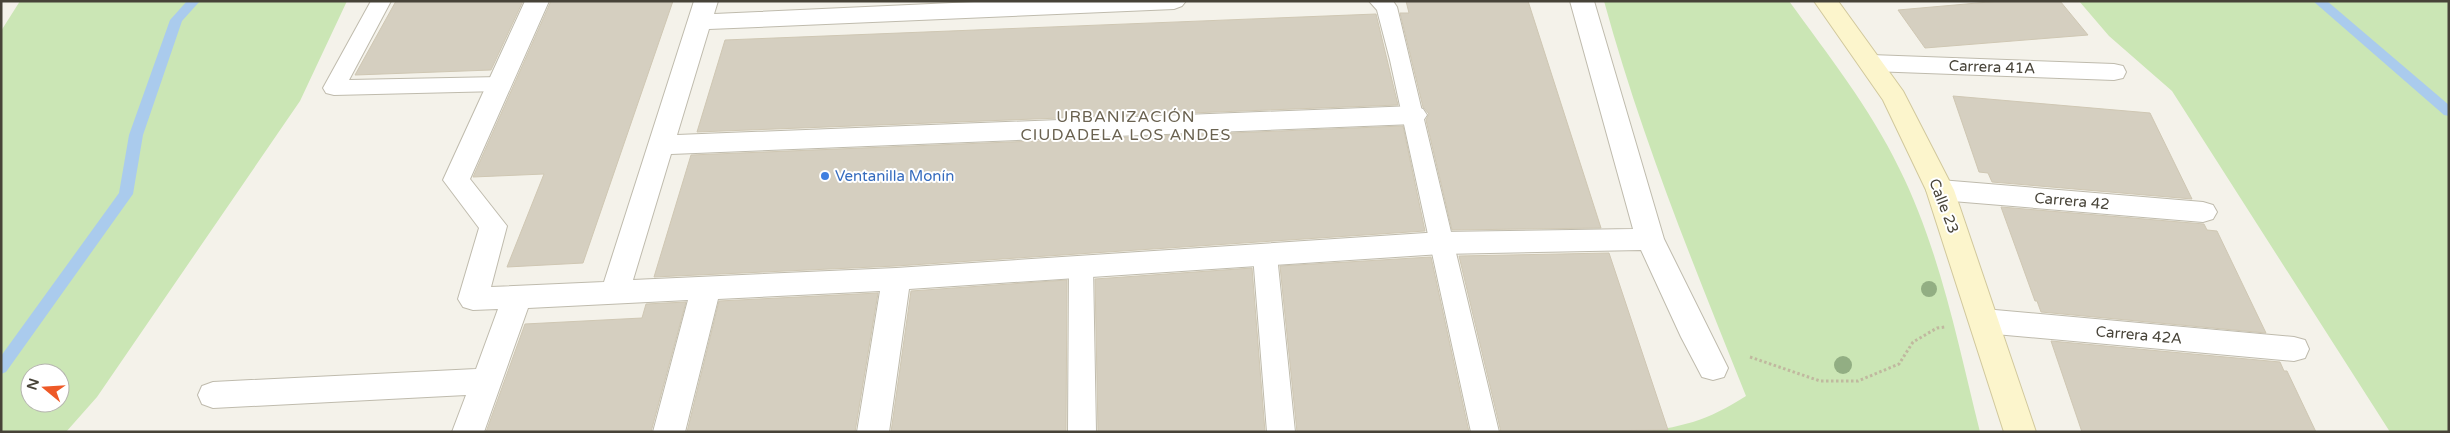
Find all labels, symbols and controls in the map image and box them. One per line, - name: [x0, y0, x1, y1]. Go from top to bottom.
- street label: Carrera 41A: [1948, 56, 2036, 78]
- district label: URBANIZACIÓN CIUDADELA LOS ANDES: [1021, 107, 1231, 145]
- place label: Ventanilla Monín: [835, 167, 954, 185]
- marker: Ventanilla Monín: [819, 170, 831, 182]
- street label: Calle 23: [1925, 176, 1963, 236]
- street label: Carrera 42: [2034, 189, 2110, 213]
- street label: Carrera 42A: [2095, 322, 2183, 348]
- north arrow: [20, 363, 70, 413]
- text: N: [23, 376, 43, 392]

